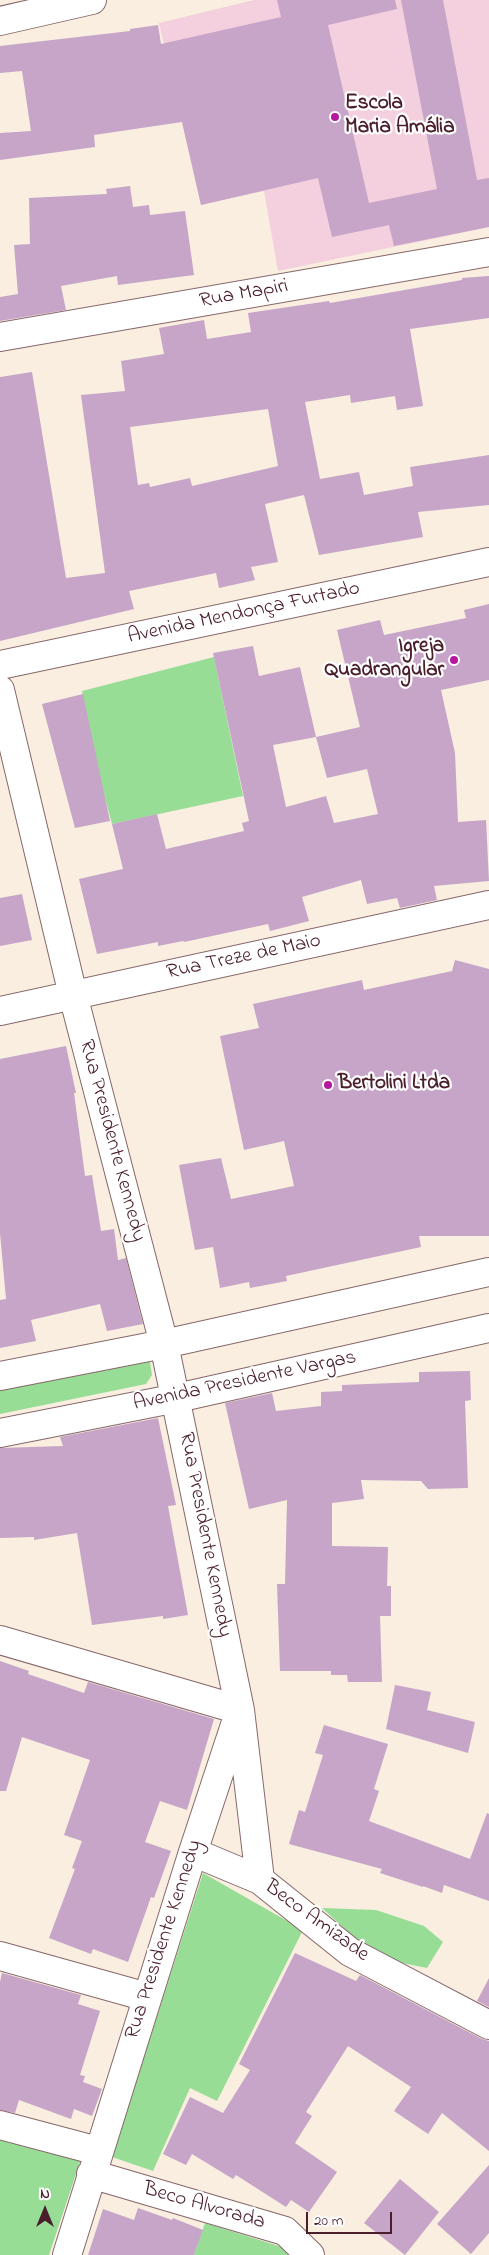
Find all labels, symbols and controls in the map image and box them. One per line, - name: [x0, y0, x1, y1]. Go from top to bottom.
- place label: Escola Maria Amália: [345, 92, 454, 142]
- marker: Escola Maria Amália: [329, 111, 341, 123]
- street label: Rua Mapiri: [198, 275, 290, 315]
- street label: Avenida Mendonça Furtado: [126, 577, 362, 651]
- place label: Igreja Quadrangular: [324, 635, 444, 685]
- marker: Igreja Quadrangular: [448, 654, 460, 666]
- street label: Rua Treze de Maio: [165, 929, 323, 987]
- street label: Rua Presidente Kennedy: [72, 1037, 150, 1245]
- place label: Bertolini Ltda: [338, 1072, 450, 1098]
- marker: Bertolini Ltda: [322, 1079, 334, 1091]
- street label: Avenida Presidente Vargas: [131, 1346, 359, 1418]
- street label: Rua Presidente Kennedy: [172, 1431, 236, 1639]
- street label: Rua Presidente Kennedy: [121, 1837, 209, 2043]
- street label: Beco Amizade: [259, 1876, 373, 1968]
- street label: Beco Alvorada: [140, 2178, 268, 2236]
- text: N: [40, 2184, 50, 2205]
- north arrow: [20, 2185, 70, 2235]
- scale bar: [309, 2202, 395, 2234]
- text: 20 m: [314, 2210, 343, 2232]

